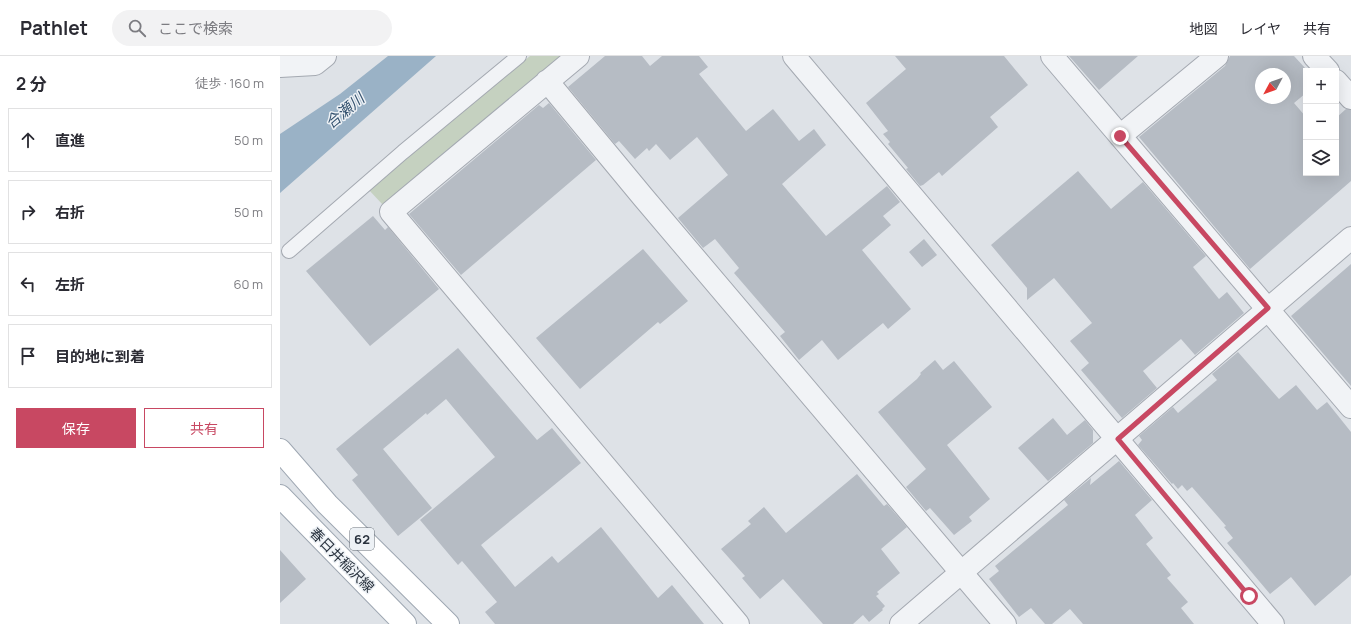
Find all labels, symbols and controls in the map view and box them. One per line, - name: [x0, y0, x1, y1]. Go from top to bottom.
- search box: [112, 10, 392, 46]
- text: Pathlet: [20, 15, 88, 41]
- icon: search: [126, 17, 148, 39]
- text: ここで検索: [158, 18, 233, 39]
- text: 地図: [1189, 19, 1217, 38]
- text: レイヤ: [1239, 19, 1281, 38]
- text: 共有: [1303, 19, 1331, 38]
- north arrow: [1255, 68, 1291, 104]
- map controls: [1303, 68, 1339, 176]
- button: +: [1303, 68, 1339, 104]
- text: 2 分: [16, 72, 47, 95]
- text: 徒歩 · 160 m: [195, 74, 264, 92]
- water label: 合瀬川: [321, 87, 370, 133]
- button: −: [1303, 104, 1339, 140]
- route end: [1111, 127, 1129, 145]
- icon: ahead: [17, 129, 39, 151]
- text: 直進: [55, 130, 85, 151]
- text: 50 m: [234, 131, 263, 149]
- button: layers: [1303, 140, 1339, 176]
- icon: right: [17, 201, 39, 223]
- text: 右折: [55, 202, 85, 223]
- text: 50 m: [234, 203, 263, 221]
- icon: left: [17, 273, 39, 295]
- text: 左折: [55, 274, 85, 295]
- text: 60 m: [233, 275, 263, 293]
- icon: arrive: [17, 345, 39, 367]
- text: 目的地に到着: [55, 346, 145, 367]
- button: 保存: [16, 408, 136, 448]
- button: 共有: [144, 408, 264, 448]
- street label: 春日井稲沢線: [306, 523, 379, 596]
- road number: 62: [350, 528, 374, 550]
- route start: [1240, 587, 1258, 605]

